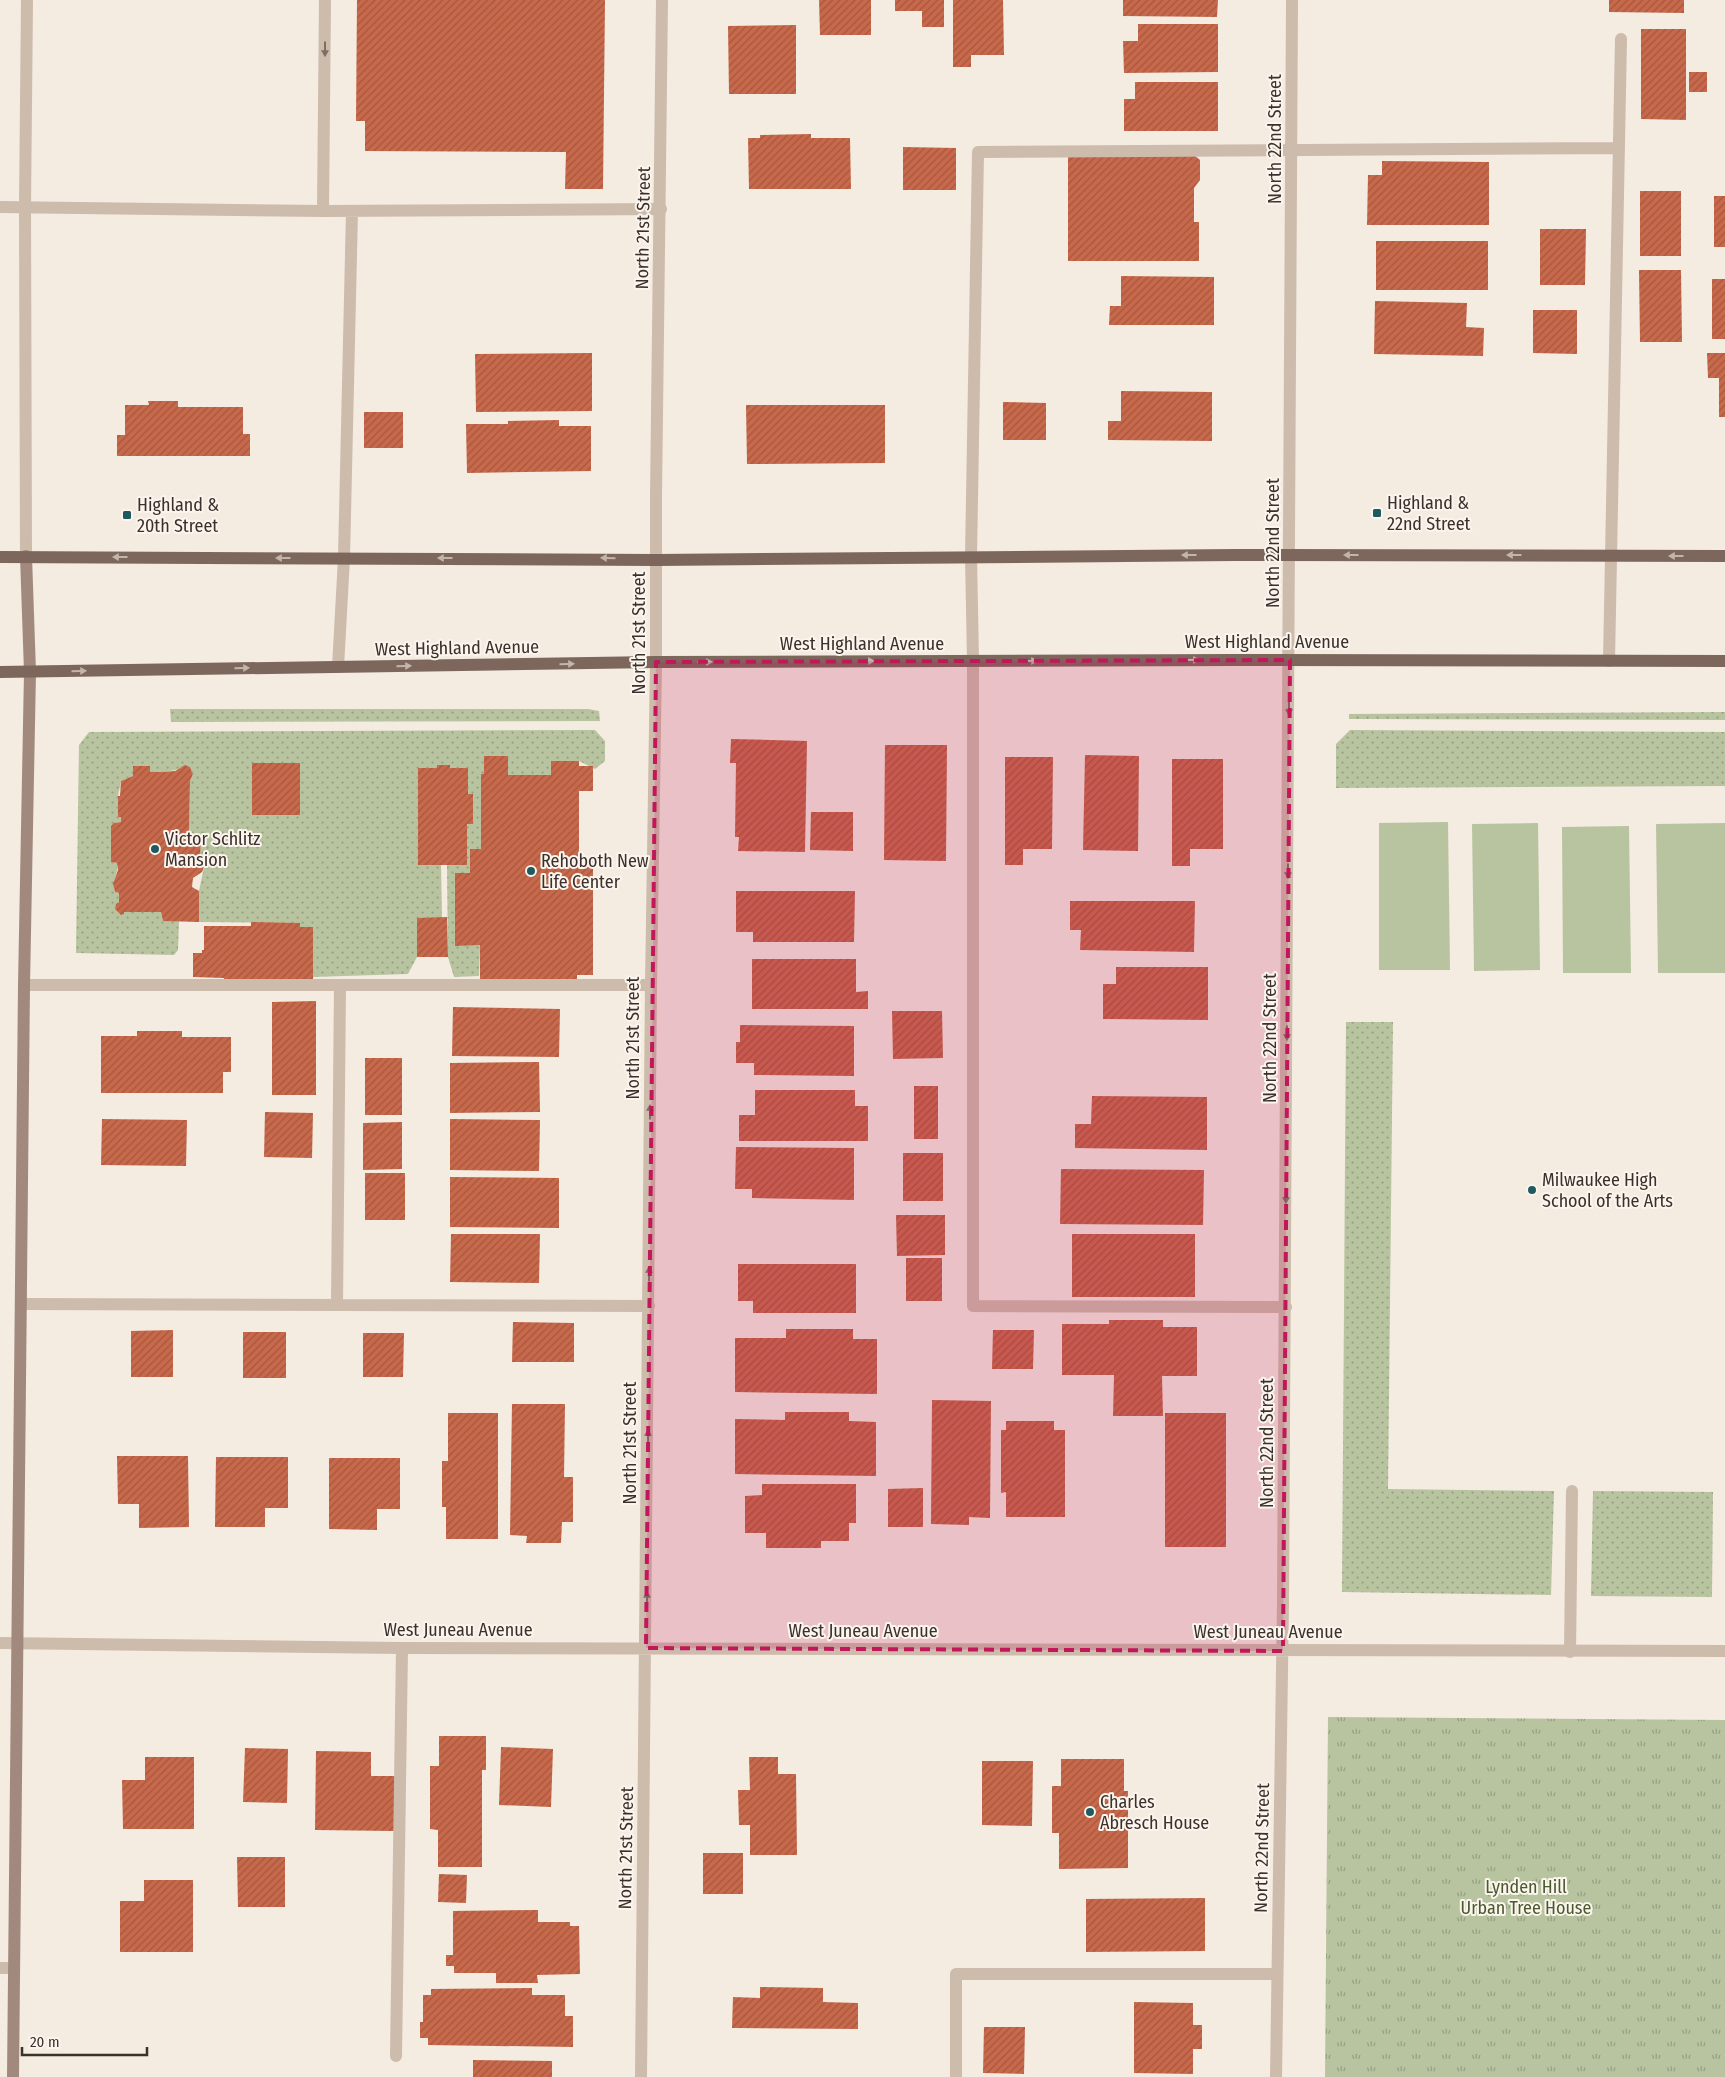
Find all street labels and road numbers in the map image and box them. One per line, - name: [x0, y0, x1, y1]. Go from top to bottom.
- street label: North 22nd Street: [1264, 74, 1286, 204]
- street label: North 21st Street: [631, 166, 655, 290]
- street label: North 22nd Street: [1262, 478, 1284, 608]
- street label: North 21st Street: [628, 571, 650, 694]
- street label: West Highland Avenue: [1185, 631, 1349, 653]
- street label: West Highland Avenue: [780, 633, 944, 655]
- street label: West Highland Avenue: [375, 636, 539, 660]
- street label: North 22nd Street: [1259, 973, 1281, 1103]
- street label: North 21st Street: [622, 976, 644, 1099]
- street label: North 22nd Street: [1256, 1378, 1278, 1508]
- street label: North 21st Street: [619, 1381, 641, 1504]
- street label: West Juneau Avenue: [383, 1619, 533, 1641]
- street label: West Juneau Avenue: [788, 1620, 938, 1642]
- street label: West Juneau Avenue: [1193, 1621, 1343, 1643]
- street label: North 22nd Street: [1250, 1783, 1274, 1913]
- street label: North 21st Street: [614, 1786, 638, 1910]

